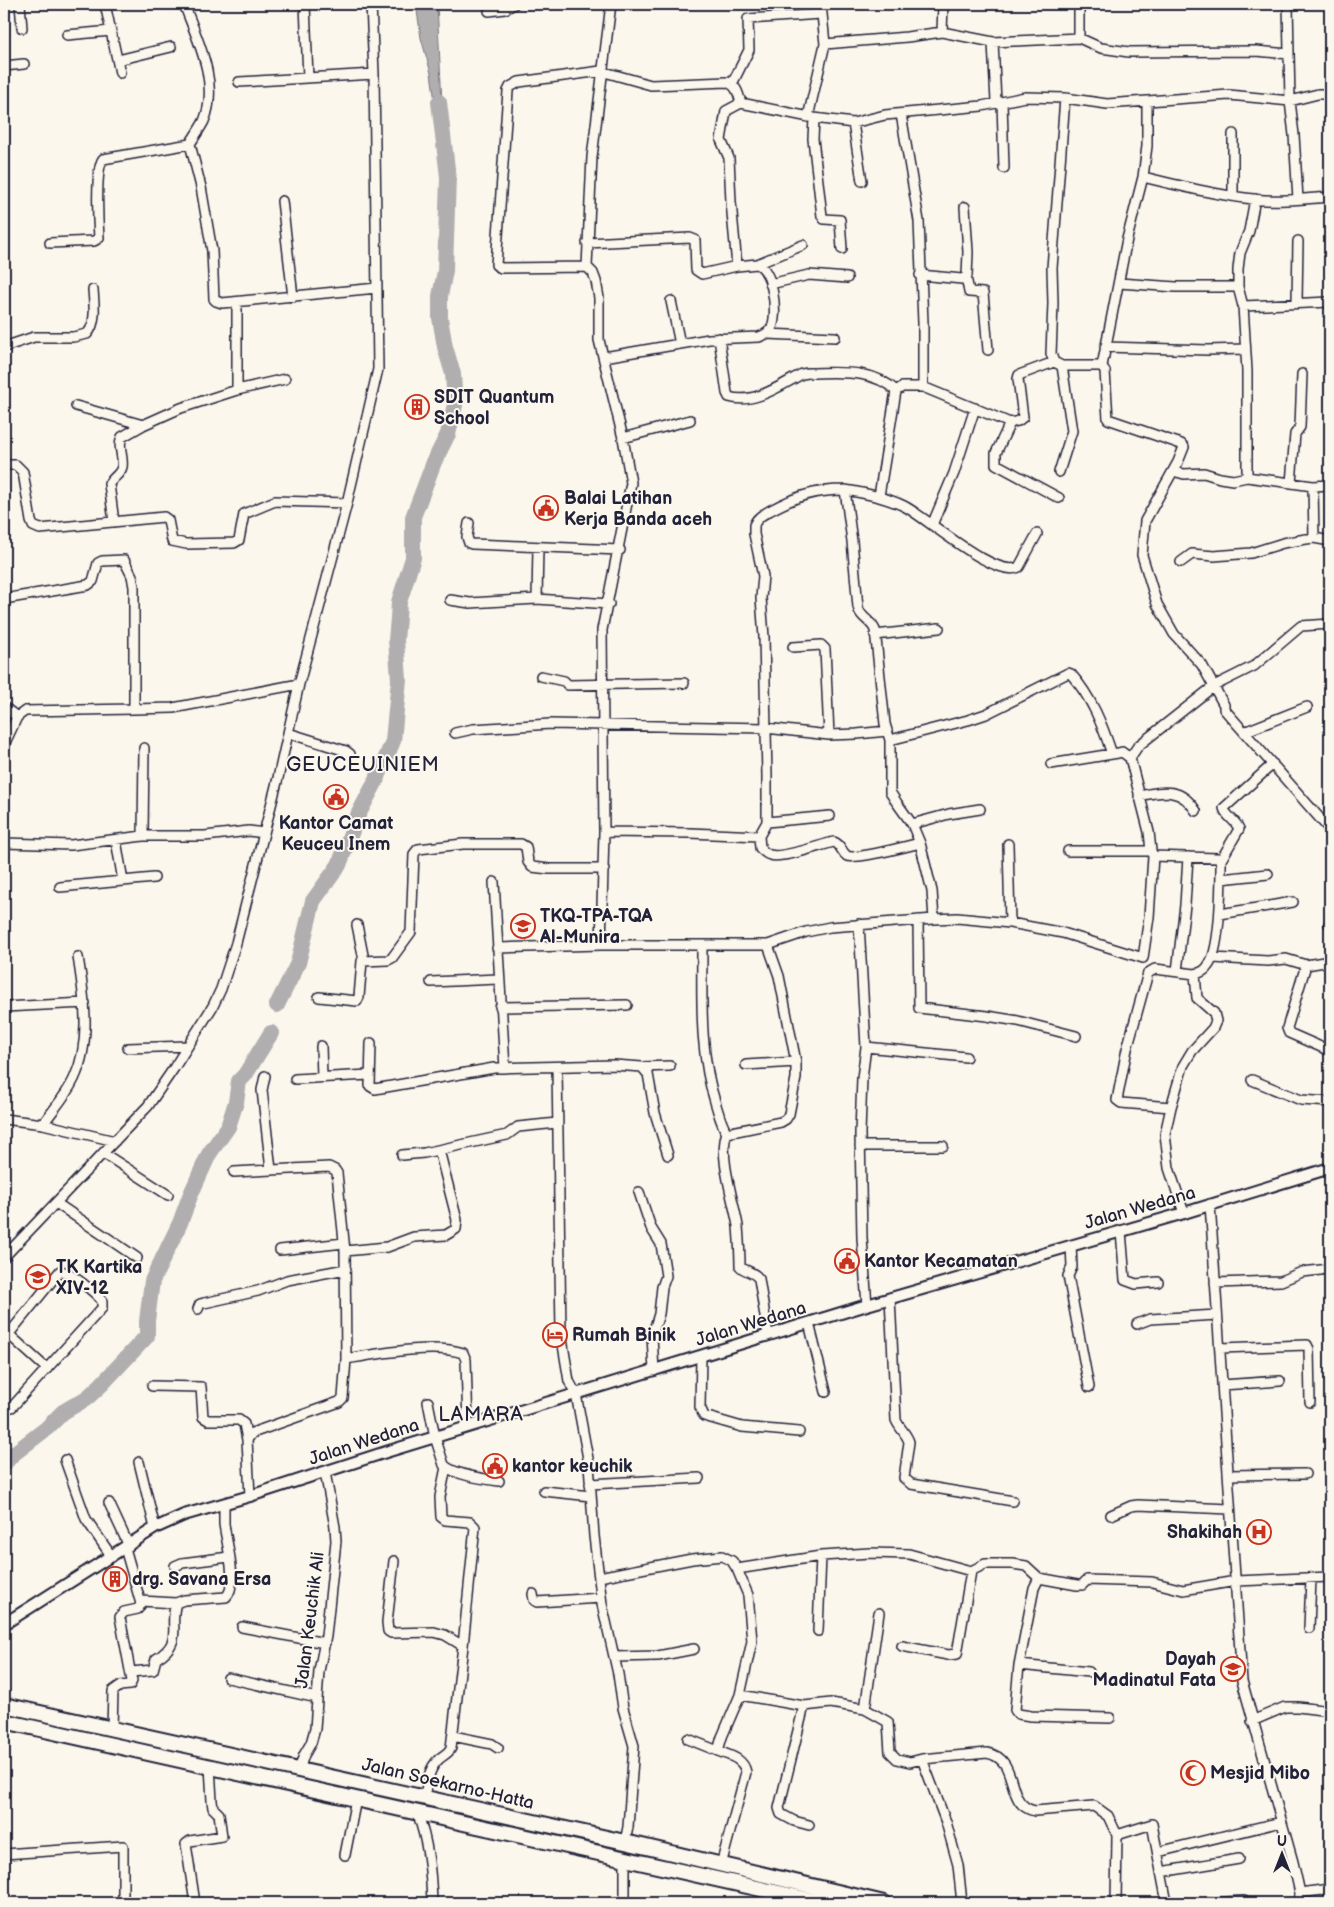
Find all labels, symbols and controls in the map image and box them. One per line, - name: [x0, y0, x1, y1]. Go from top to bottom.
- place label: SDIT Quantum School: [434, 387, 554, 429]
- building icon: SDIT Quantum School: [404, 394, 430, 420]
- place label: Balai Latihan Kerja Banda aceh: [564, 488, 712, 530]
- public building icon: Balai Latihan Kerja Banda aceh: [533, 495, 559, 521]
- district label: GEUCEUINIEM: [286, 753, 440, 777]
- public building icon: Kantor Camat Keuceu Inem: [323, 784, 349, 810]
- place label: Kantor Camat Keuceu Inem: [279, 813, 393, 855]
- place label: TKQ-TPA-TQA Al-Munira: [539, 906, 654, 948]
- school or university icon: TKQ-TPA-TQA Al-Munira: [510, 913, 536, 939]
- street label: Jalan Wedana: [1082, 1182, 1198, 1234]
- public building icon: Kantor Kecamatan: [834, 1248, 860, 1274]
- place label: Kantor Kecamatan: [864, 1251, 1018, 1272]
- place label: TK Kartika XIV-12: [56, 1257, 142, 1299]
- school or university icon: TK Kartika XIV-12: [25, 1264, 51, 1290]
- street label: Jalan Wedana: [693, 1297, 809, 1351]
- hotel icon: Rumah Binik: [542, 1322, 568, 1348]
- place label: Rumah Binik: [572, 1325, 676, 1346]
- district label: LAMARA: [438, 1403, 524, 1427]
- street label: Jalan Wedana: [306, 1414, 422, 1470]
- public building icon: kantor keuchik: [482, 1453, 508, 1479]
- place label: kantor keuchik: [512, 1456, 633, 1477]
- hospital icon: Shakihah: [1246, 1519, 1272, 1545]
- place label: Shakihah: [1167, 1522, 1242, 1543]
- street label: Jalan Keuchik Ali: [291, 1551, 329, 1689]
- building icon: drg. Savana Ersa: [102, 1566, 128, 1592]
- place label: drg. Savana Ersa: [132, 1569, 271, 1590]
- place label: Dayah Madinatul Fata: [1093, 1649, 1216, 1691]
- school or university icon: Dayah Madinatul Fata: [1220, 1656, 1246, 1682]
- street label: Jalan Soekarno-Hatta: [360, 1754, 536, 1814]
- mosque icon: Mesjid Mibo: [1180, 1760, 1206, 1786]
- place label: Mesjid Mibo: [1210, 1763, 1310, 1784]
- north arrow: [1256, 1830, 1306, 1880]
- text: U: [1277, 1833, 1287, 1850]

